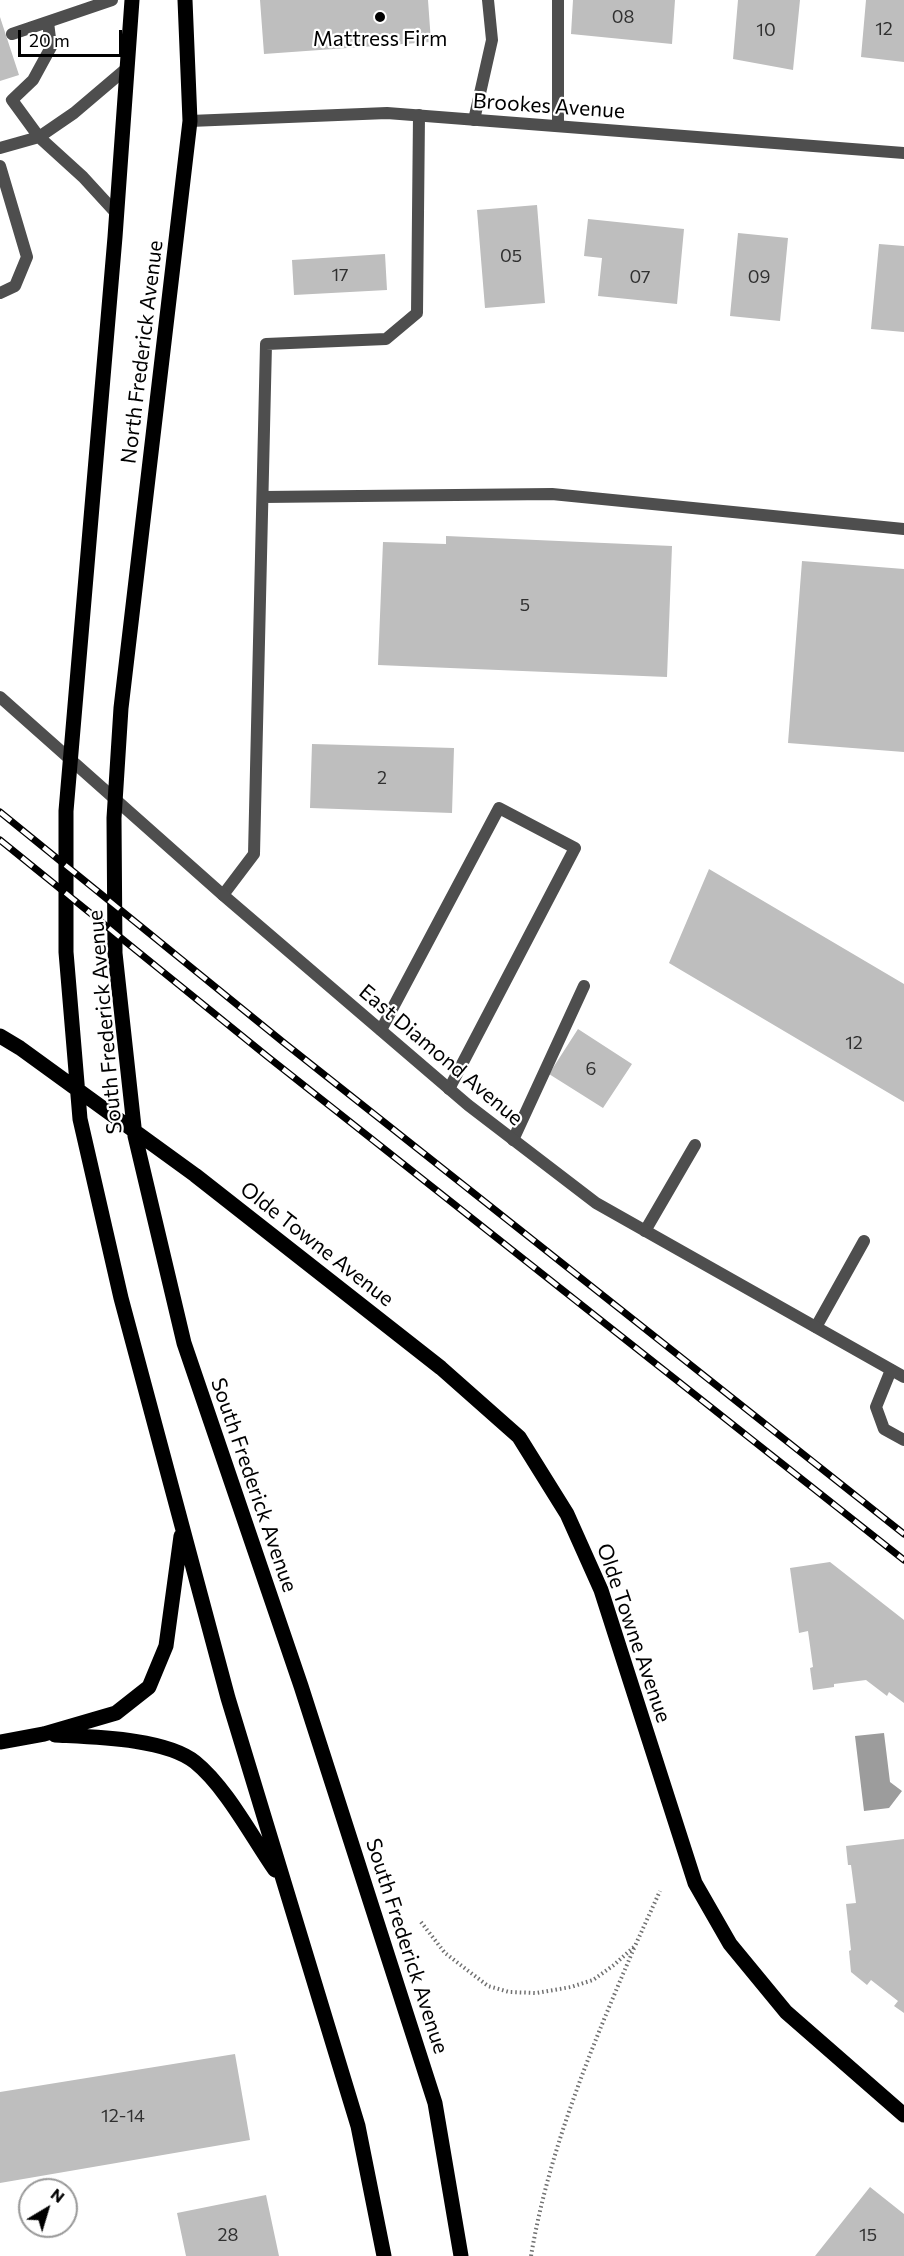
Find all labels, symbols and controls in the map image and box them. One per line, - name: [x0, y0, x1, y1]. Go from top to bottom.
- house number: 08: [612, 6, 634, 28]
- marker: Mattress Firm: [373, 10, 387, 24]
- scale bar: [21, 18, 124, 56]
- house number: 12: [875, 18, 893, 40]
- house number: 10: [756, 19, 776, 41]
- place label: Mattress Firm: [313, 26, 447, 52]
- text: 20 m: [29, 29, 70, 51]
- street label: Brookes Avenue: [472, 88, 626, 124]
- street label: North Frederick Avenue: [116, 239, 168, 465]
- house number: 05: [500, 245, 522, 267]
- house number: 17: [331, 264, 349, 286]
- house number: 07: [629, 266, 651, 288]
- house number: 09: [748, 266, 770, 288]
- house number: 5: [520, 594, 530, 616]
- house number: 2: [377, 767, 387, 789]
- street label: South Frederick Avenue: [83, 909, 127, 1135]
- street label: East Diamond Avenue: [354, 979, 528, 1131]
- house number: 12: [845, 1032, 863, 1054]
- house number: 6: [586, 1058, 596, 1080]
- street label: Olde Towne Avenue: [235, 1176, 399, 1312]
- street label: South Frederick Avenue: [205, 1375, 303, 1595]
- street label: Olde Towne Avenue: [592, 1540, 676, 1726]
- street label: South Frederick Avenue: [360, 1835, 454, 2057]
- house number: 12-14: [101, 2105, 145, 2127]
- north arrow: [18, 2178, 78, 2238]
- text: N: [48, 2184, 69, 2206]
- house number: 28: [218, 2224, 238, 2246]
- house number: 15: [859, 2224, 877, 2246]

